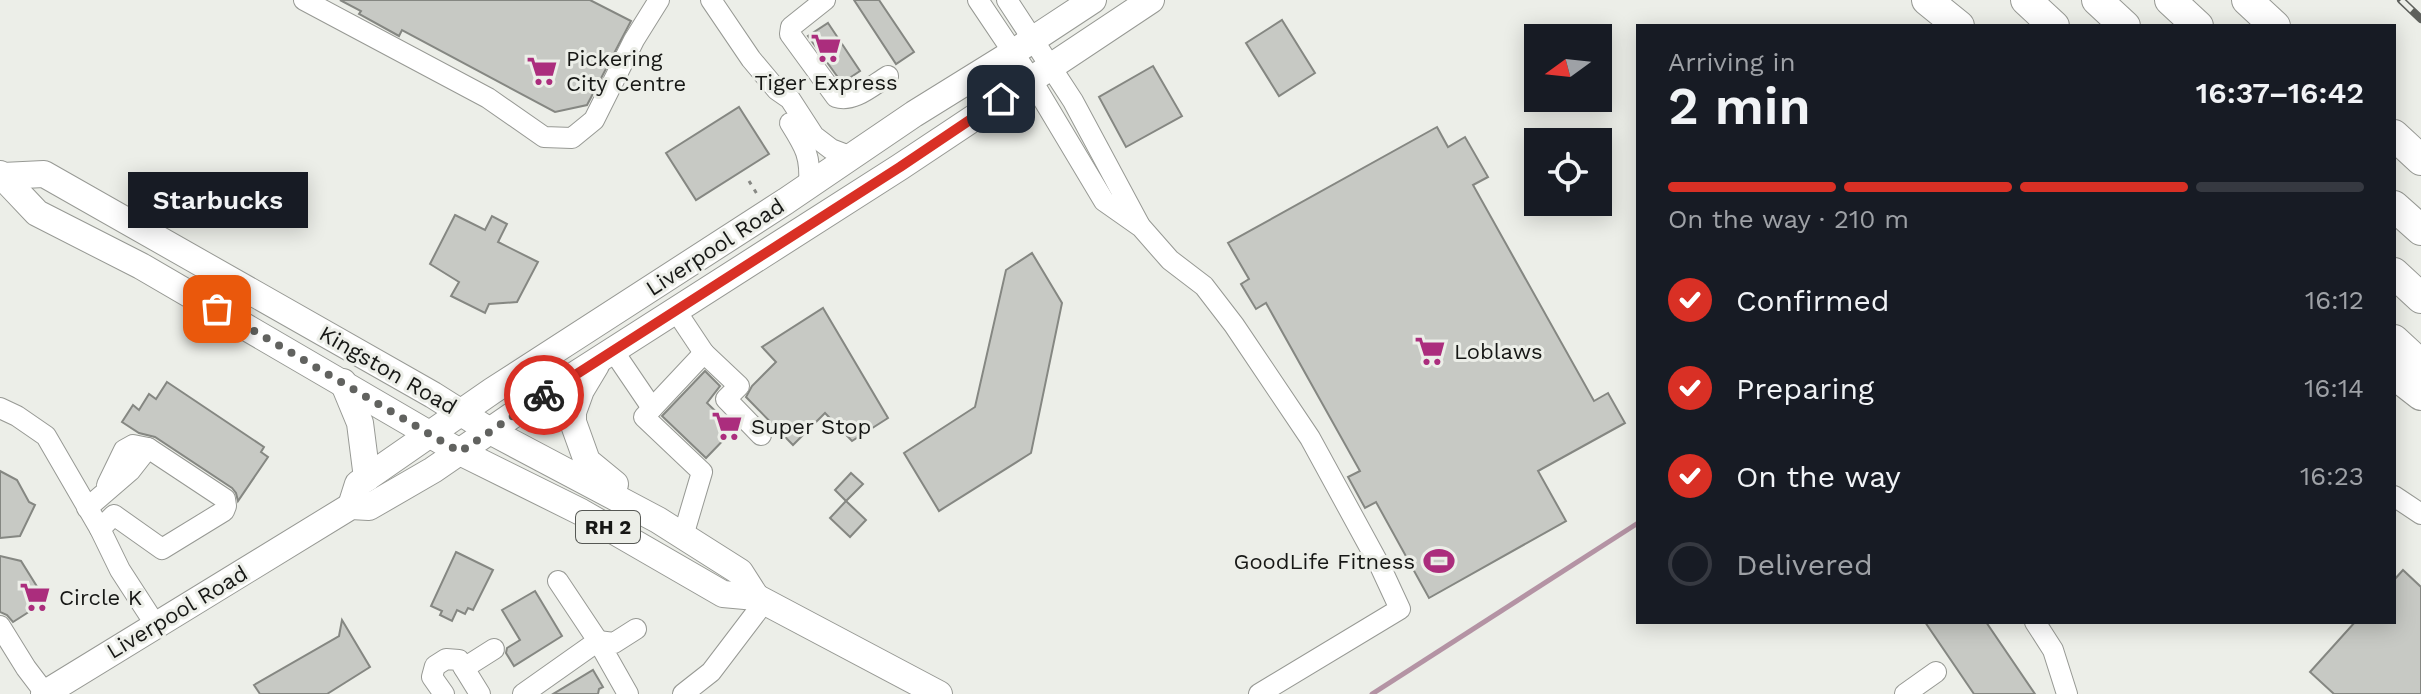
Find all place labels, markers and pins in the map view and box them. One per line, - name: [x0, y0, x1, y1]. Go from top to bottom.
- supermarket icon: Tiger Express: [809, 31, 843, 65]
- place label: Pickering City Centre: [566, 46, 686, 96]
- supermarket icon: Pickering City Centre: [525, 54, 559, 88]
- pin: [967, 65, 1035, 133]
- place label: Tiger Express: [754, 70, 898, 95]
- callout: Starbucks: [127, 173, 307, 229]
- pin: [183, 275, 251, 343]
- supermarket icon: Loblaws: [1413, 334, 1447, 368]
- place label: Loblaws: [1454, 339, 1543, 364]
- supermarket icon: Super Stop: [710, 409, 744, 443]
- place label: Super Stop: [751, 414, 871, 439]
- sports icon: GoodLife Fitness: [1422, 544, 1456, 578]
- place label: GoodLife Fitness: [1233, 549, 1415, 574]
- supermarket icon: Circle K: [18, 580, 52, 614]
- place label: Circle K: [59, 585, 142, 610]

